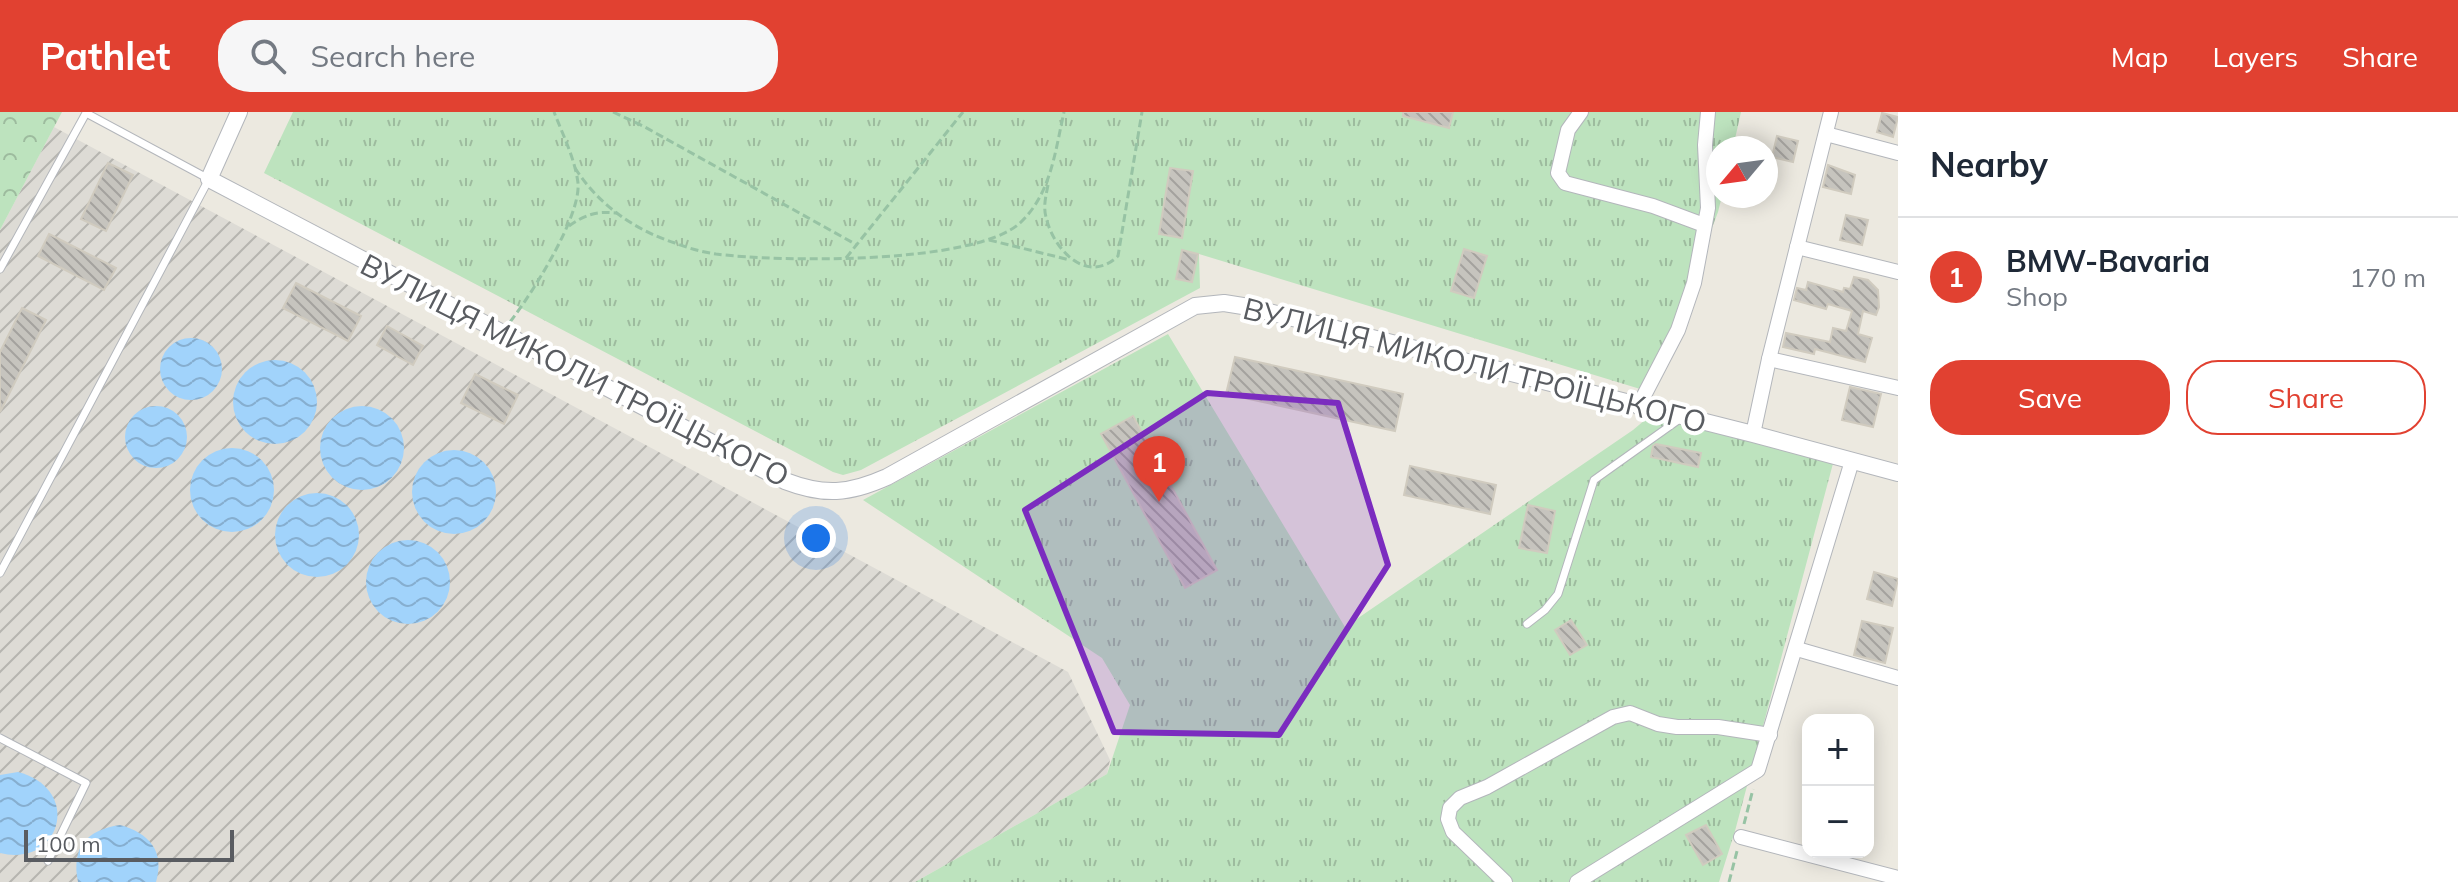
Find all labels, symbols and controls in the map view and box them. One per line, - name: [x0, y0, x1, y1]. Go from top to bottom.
- search box: [218, 20, 778, 92]
- text: Pathlet: [40, 32, 170, 80]
- icon: search: [246, 34, 290, 78]
- text: Search here: [310, 37, 475, 75]
- text: Map: [2111, 39, 2168, 74]
- text: Layers: [2212, 39, 2298, 74]
- text: Share: [2342, 39, 2418, 74]
- north arrow: [1706, 136, 1778, 208]
- text: Nearby: [1930, 143, 2048, 186]
- text: BMW-Bavaria: [2006, 242, 2210, 280]
- street label: ВУЛИЦЯ МИКОЛИ ТРОЇЦЬКОГО: [354, 245, 796, 495]
- text: 1: [1948, 261, 1964, 294]
- text: 170 m: [2350, 261, 2426, 294]
- text: Shop: [2006, 280, 2068, 313]
- street label: ВУЛИЦЯ МИКОЛИ ТРОЇЦЬКОГО: [1239, 289, 1711, 441]
- button: Save: [1930, 360, 2170, 435]
- button: Share: [2186, 360, 2426, 435]
- pin: 1: [1133, 436, 1185, 502]
- your location: [796, 518, 836, 558]
- map controls: [1802, 714, 1874, 858]
- button: +: [1802, 714, 1874, 786]
- button: −: [1802, 786, 1874, 858]
- scale bar: [24, 826, 234, 862]
- text: 100 m: [36, 830, 101, 858]

